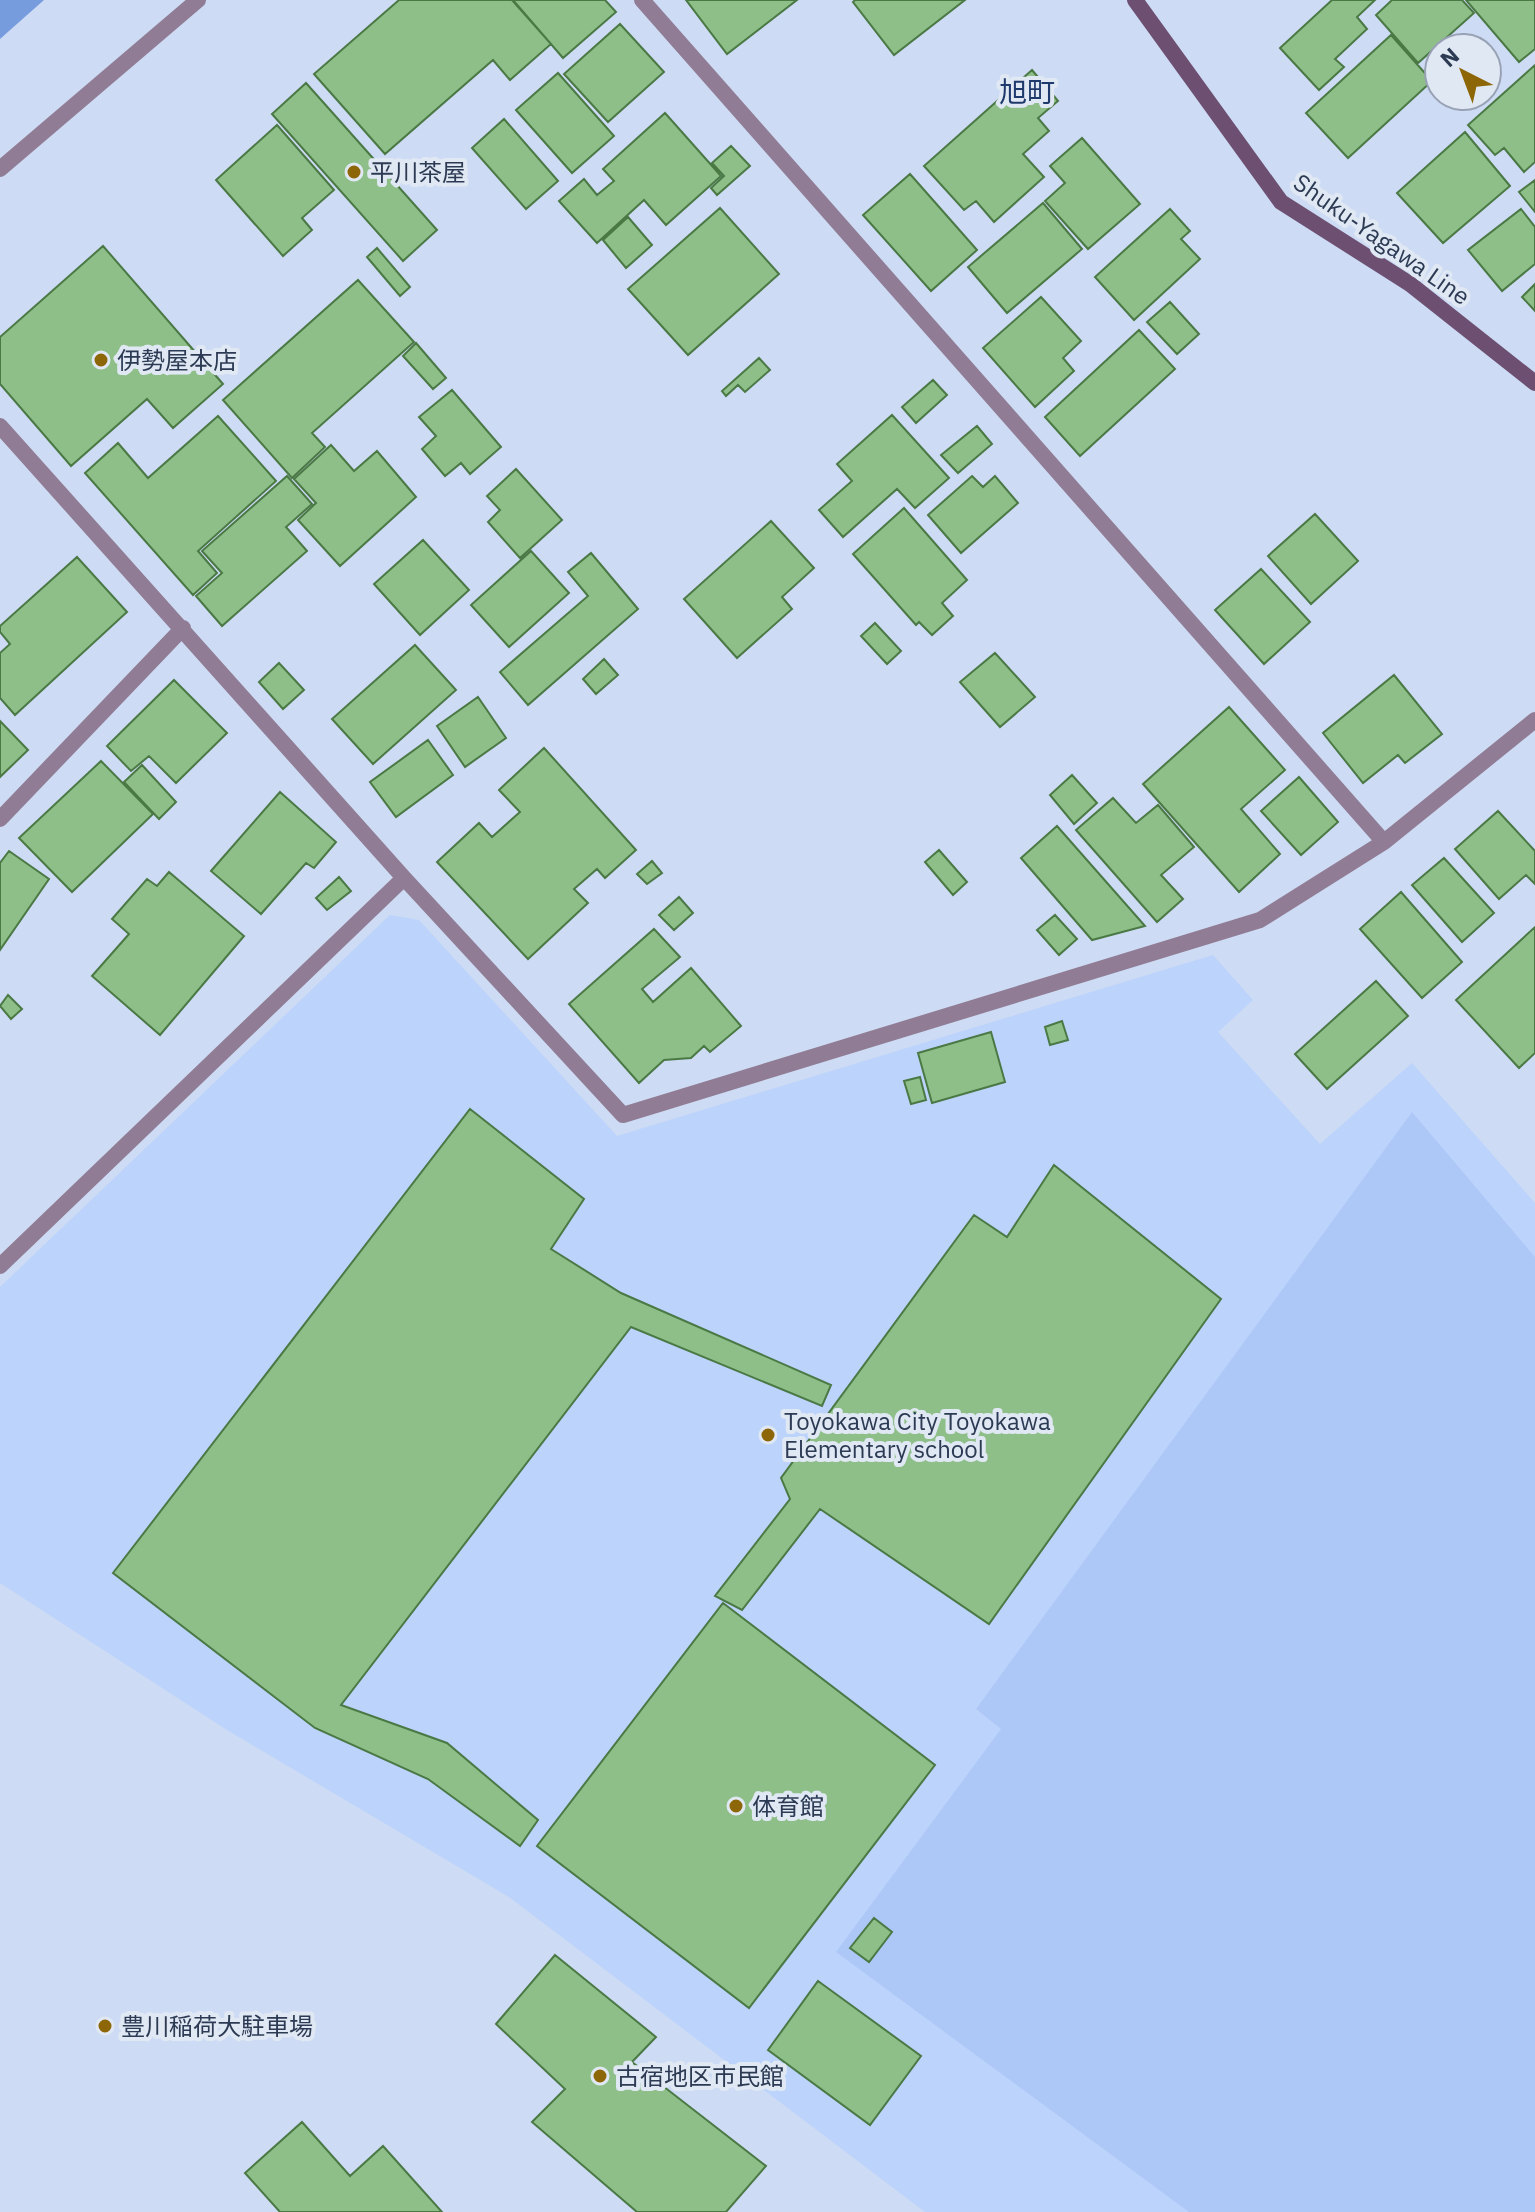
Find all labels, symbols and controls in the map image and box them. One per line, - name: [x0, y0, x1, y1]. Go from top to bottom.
- north arrow: [1423, 32, 1503, 112]
- text: N: [1434, 41, 1465, 73]
- district label: 旭町: [999, 73, 1055, 110]
- place label: 平川茶屋: [370, 156, 466, 188]
- marker: 平川茶屋: [345, 163, 363, 181]
- street label: Shuku-Yagawa Line: [1287, 166, 1477, 312]
- place label: 伊勢屋本店: [117, 344, 237, 376]
- marker: 伊勢屋本店: [92, 351, 110, 369]
- place label: Toyokawa City Toyokawa Elementary school: [784, 1405, 1051, 1465]
- marker: Toyokawa City Toyokawa Elementary school: [759, 1426, 777, 1444]
- place label: 体育館: [752, 1790, 824, 1822]
- marker: 体育館: [727, 1797, 745, 1815]
- place label: 豊川稲荷大駐車場: [121, 2010, 313, 2042]
- marker: 豊川稲荷大駐車場: [96, 2017, 114, 2035]
- place label: 古宿地区市民館: [616, 2060, 784, 2092]
- marker: 古宿地区市民館: [591, 2067, 609, 2085]

